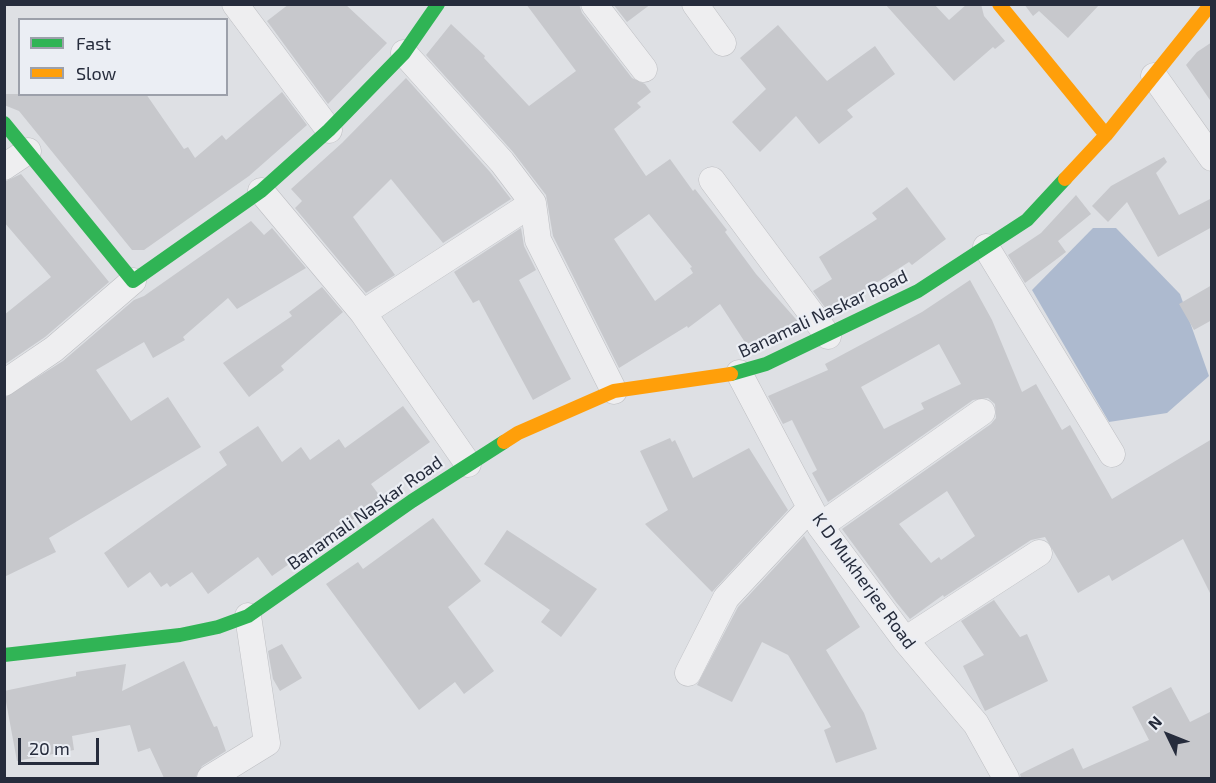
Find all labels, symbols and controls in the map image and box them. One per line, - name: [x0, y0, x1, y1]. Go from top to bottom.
- legend: [18, 18, 228, 96]
- text: Fast: [76, 32, 111, 54]
- text: Slow: [76, 62, 116, 84]
- street label: Banamali Naskar Road: [735, 265, 911, 363]
- street label: Banamali Naskar Road: [283, 451, 447, 575]
- street label: K D Mukherjee Road: [808, 509, 920, 653]
- north arrow: [1138, 705, 1198, 765]
- text: N: [1144, 712, 1165, 733]
- scale bar: [21, 726, 102, 764]
- text: 20 m: [29, 737, 70, 759]

